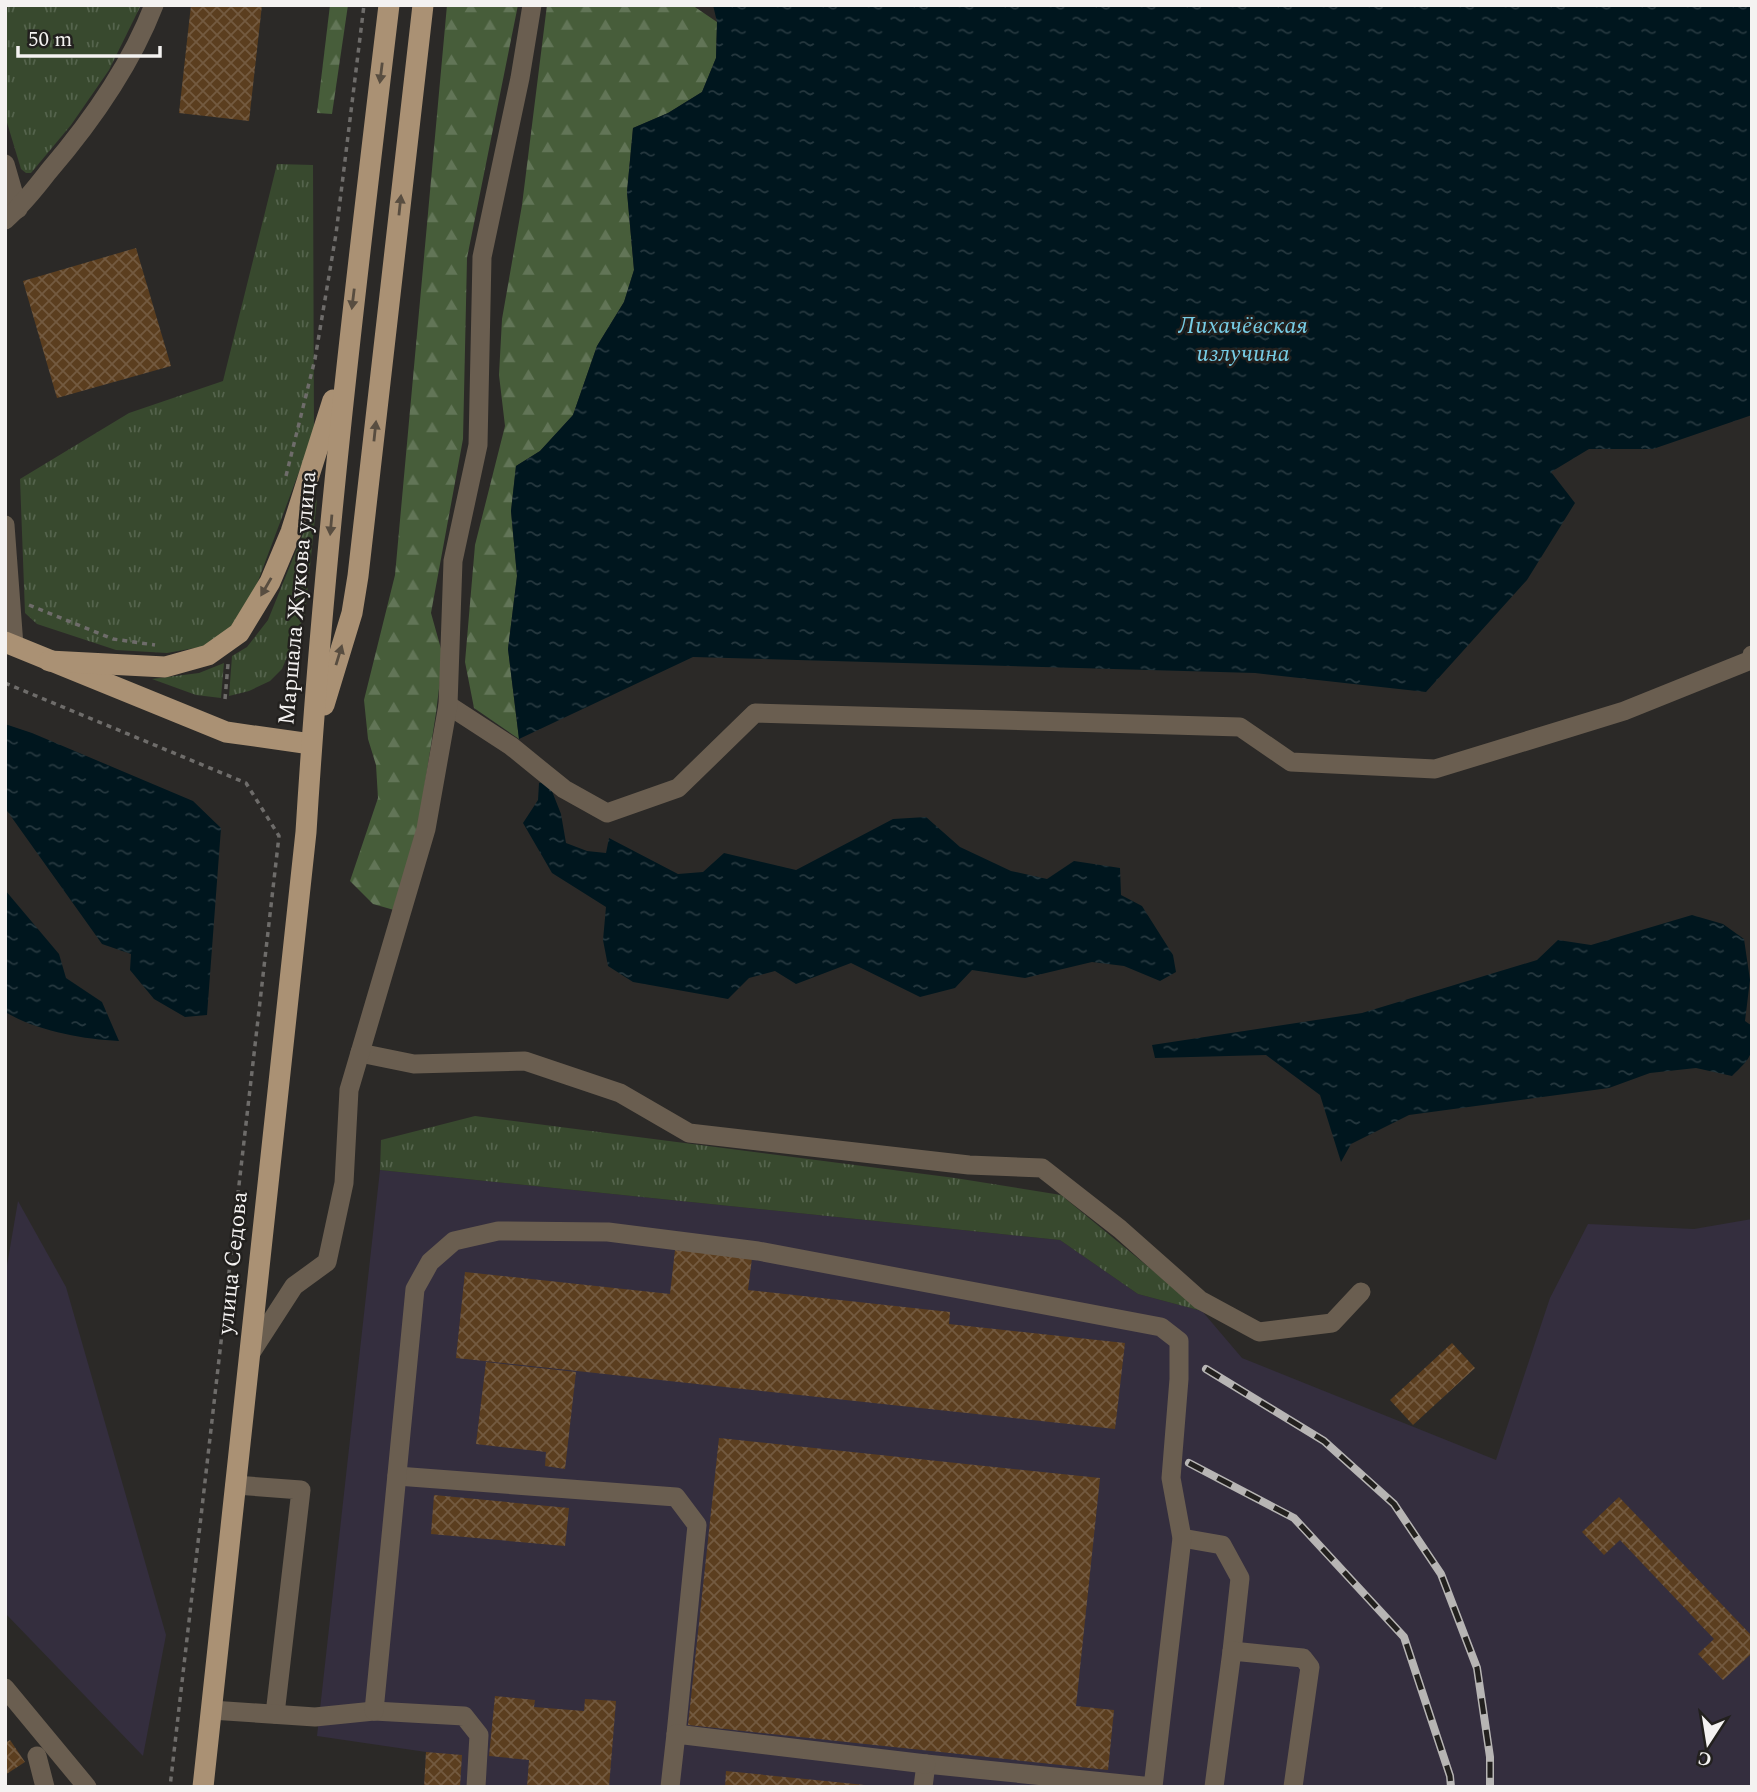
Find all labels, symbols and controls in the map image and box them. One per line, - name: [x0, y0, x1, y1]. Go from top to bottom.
- scale bar: [18, 14, 159, 58]
- text: 50 m: [28, 24, 72, 56]
- one-way arrow: [375, 62, 386, 84]
- one-way arrow: [395, 194, 406, 216]
- one-way arrow: [348, 288, 359, 310]
- water label: Лихачёвская излучина: [1177, 308, 1308, 372]
- one-way arrow: [369, 420, 380, 442]
- street label: Маршала Жукова улица: [269, 470, 327, 726]
- one-way arrow: [325, 514, 336, 536]
- one-way arrow: [260, 578, 272, 597]
- one-way arrow: [334, 644, 345, 665]
- street label: улица Седова: [208, 1190, 258, 1337]
- north arrow: [1673, 1708, 1743, 1778]
- text: С: [1695, 1743, 1714, 1774]

